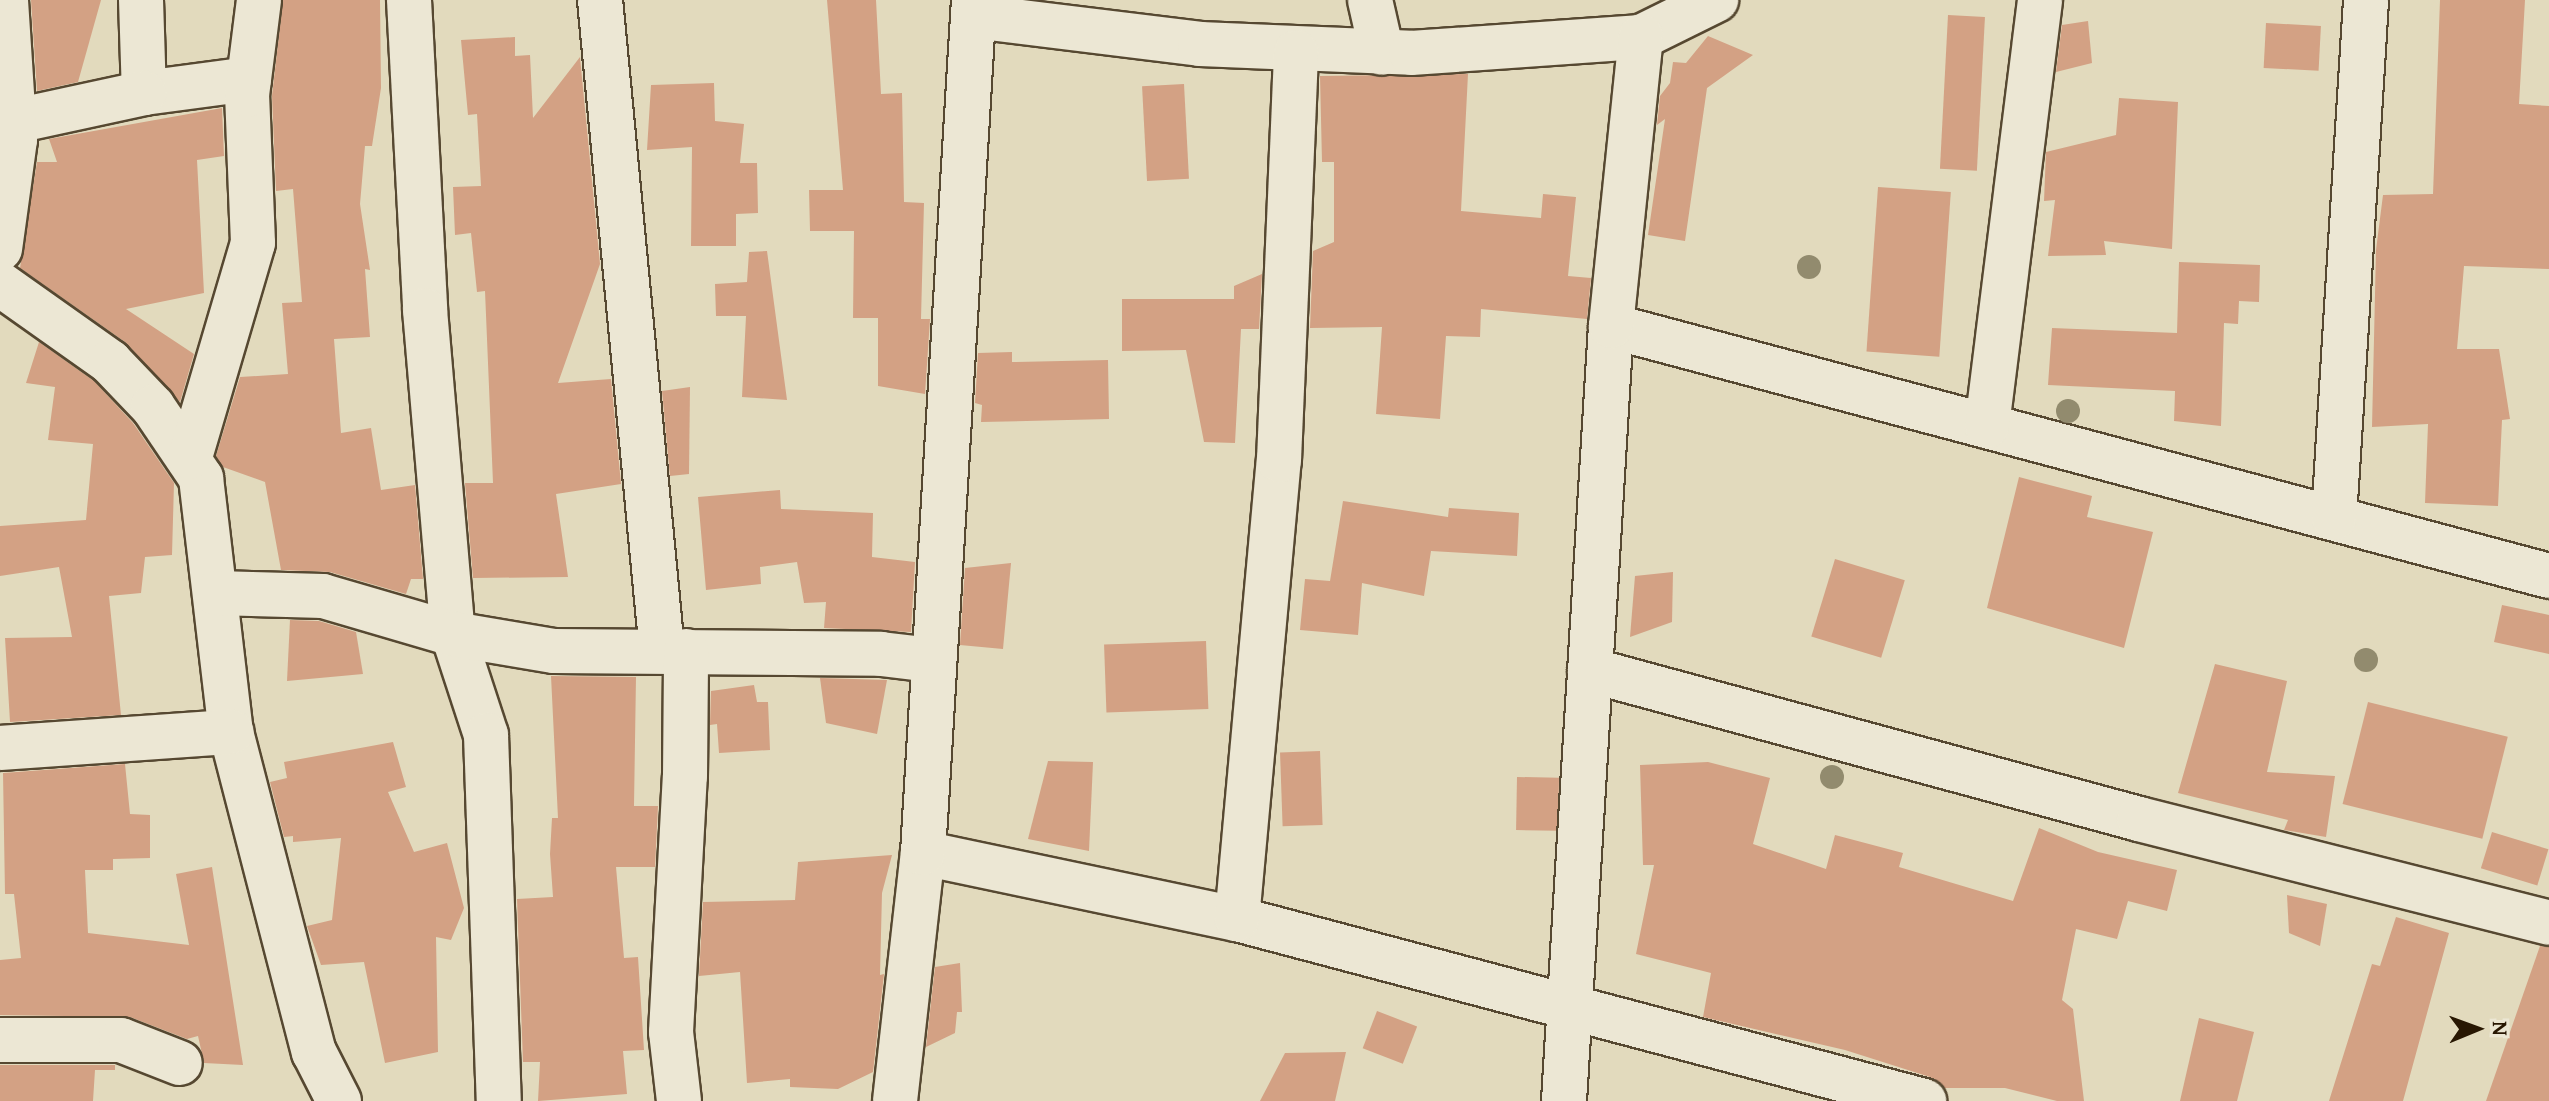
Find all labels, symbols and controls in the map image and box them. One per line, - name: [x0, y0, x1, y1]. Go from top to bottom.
- north arrow: [2437, 989, 2517, 1069]
- text: N: [2485, 1021, 2517, 1036]

